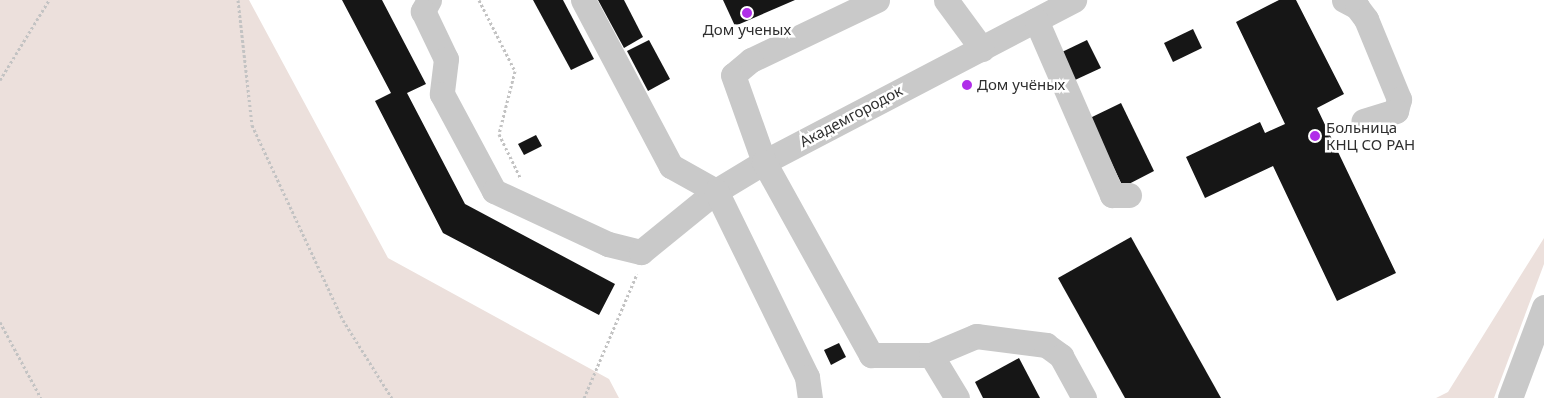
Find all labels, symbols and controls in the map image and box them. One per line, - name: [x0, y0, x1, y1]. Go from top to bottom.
- marker: Дом ученых: [741, 7, 753, 19]
- place label: Дом ученых: [703, 21, 791, 39]
- place label: Дом учёных: [977, 76, 1065, 94]
- marker: Дом учёных: [961, 79, 973, 91]
- street label: Академгородок: [797, 81, 905, 151]
- place label: Больница КНЦ СО РАН: [1326, 118, 1415, 153]
- marker: Больница КНЦ СО РАН: [1308, 129, 1322, 143]

